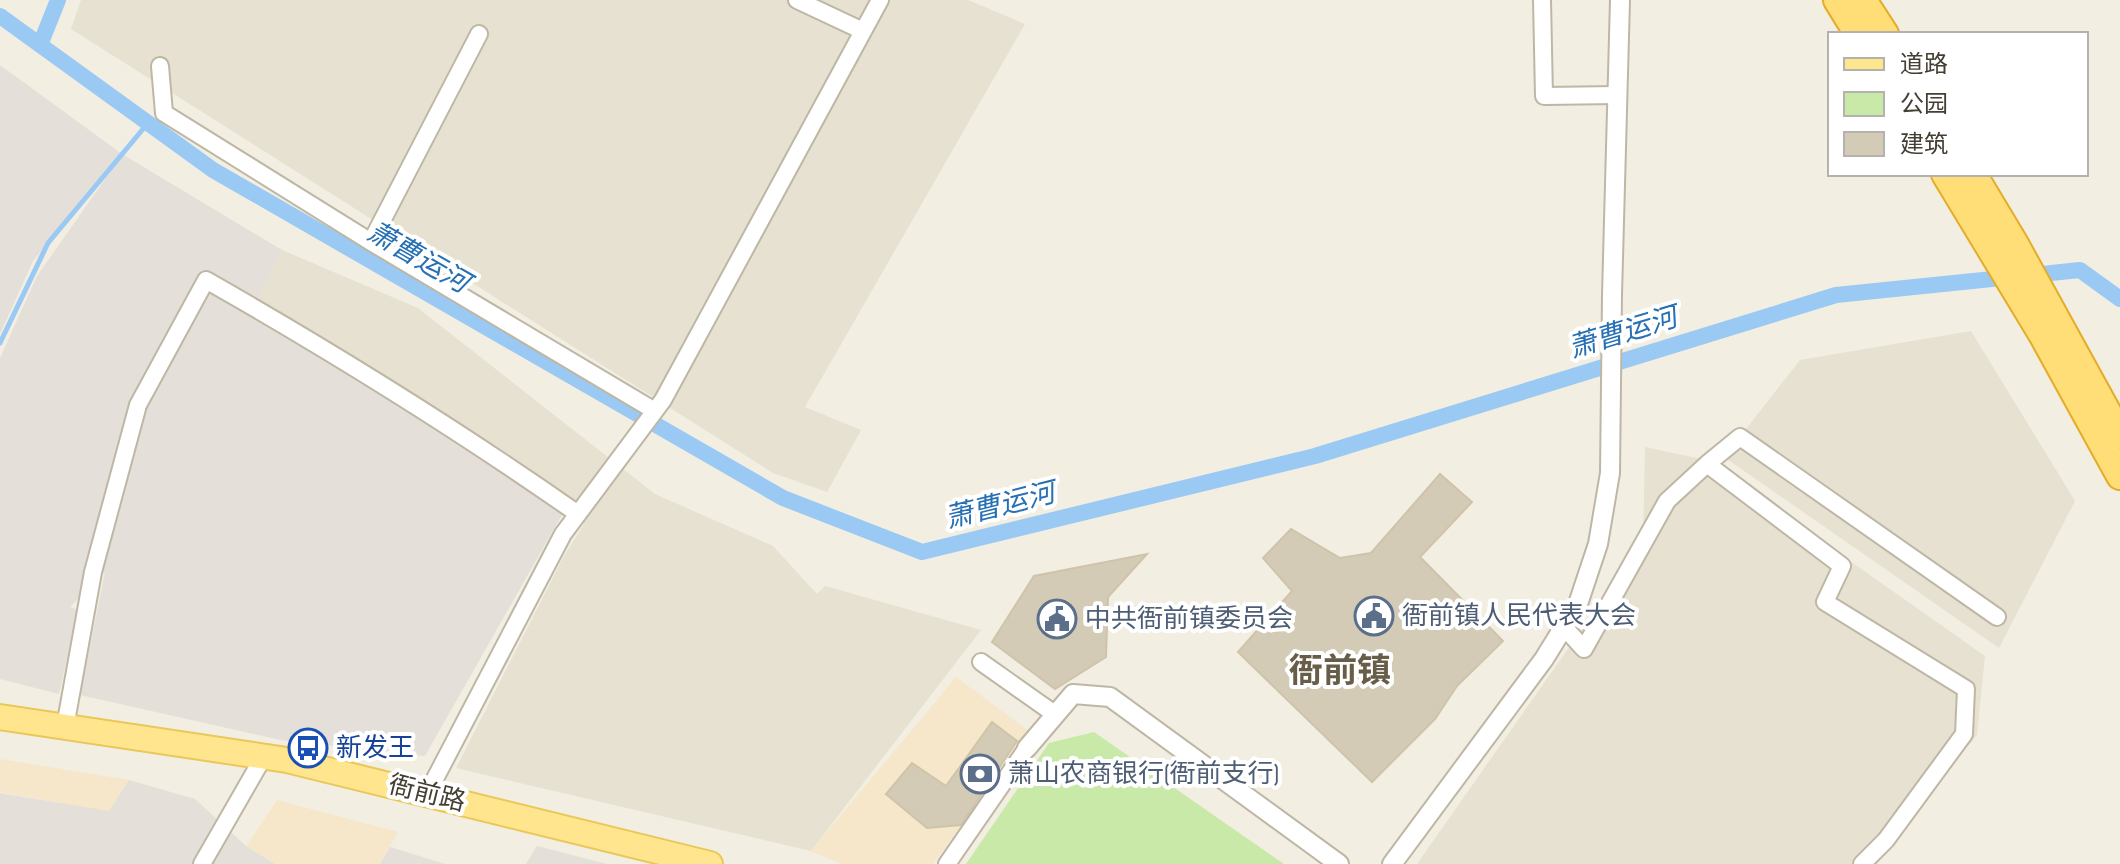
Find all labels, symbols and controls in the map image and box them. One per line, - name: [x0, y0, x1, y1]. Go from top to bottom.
- legend: [1828, 32, 2088, 176]
- text: 道路: [1900, 50, 1948, 79]
- text: 公园: [1900, 90, 1948, 119]
- text: 建筑: [1900, 130, 1948, 159]
- water label: 萧曹运河: [361, 216, 479, 303]
- water label: 萧曹运河: [1565, 299, 1686, 365]
- water label: 萧曹运河: [942, 475, 1063, 536]
- public building icon: 衙前镇人民代表大会: [1353, 595, 1395, 637]
- public building icon: 中共衙前镇委员会: [1036, 598, 1078, 640]
- place label: 衙前镇人民代表大会: [1402, 601, 1636, 632]
- place label: 中共衙前镇委员会: [1085, 604, 1293, 635]
- district label: 衙前镇: [1289, 651, 1391, 692]
- bus stop icon: 新发王: [287, 727, 329, 769]
- place label: 新发王: [336, 733, 414, 764]
- bank icon: 萧山农商银行(衙前支行): [959, 753, 1001, 795]
- place label: 萧山农商银行(衙前支行): [1008, 759, 1279, 790]
- street label: 衙前路: [385, 770, 469, 818]

